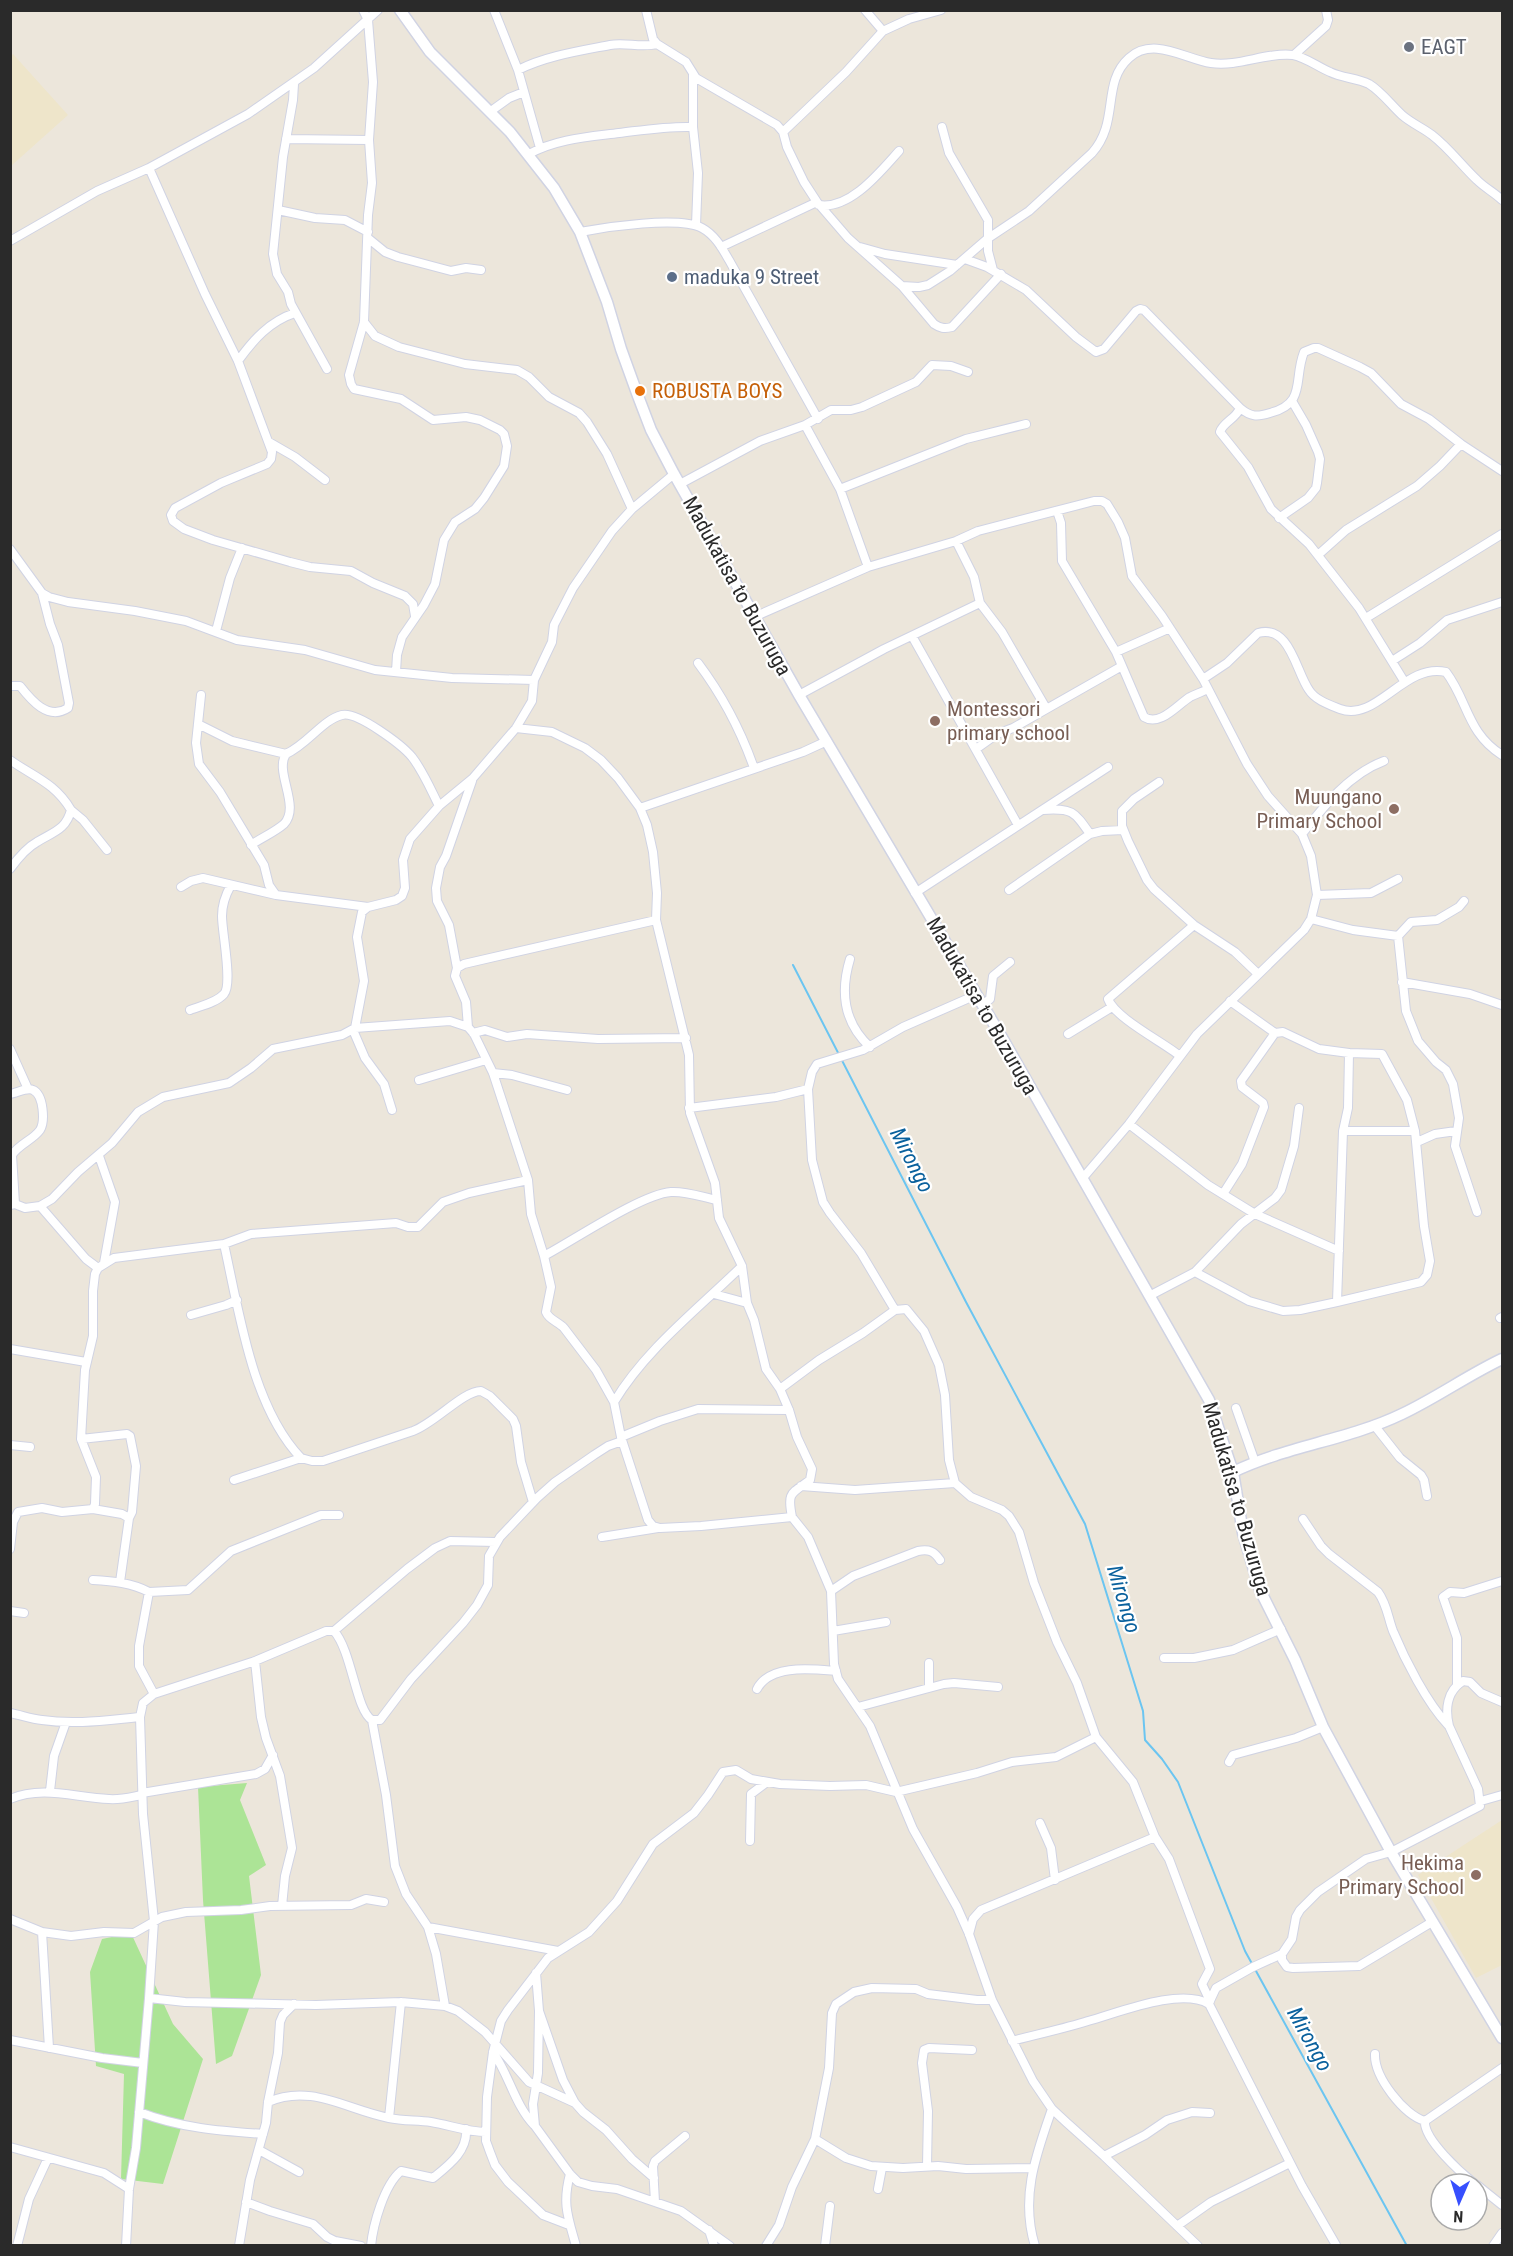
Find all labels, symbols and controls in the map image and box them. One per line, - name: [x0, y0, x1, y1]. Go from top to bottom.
- place label: EAGT: [1421, 35, 1467, 59]
- marker: EAGT: [1402, 40, 1416, 54]
- place label: maduka 9 Street: [684, 265, 819, 289]
- marker: maduka 9 Street: [665, 270, 679, 284]
- place label: ROBUSTA BOYS: [652, 379, 782, 403]
- marker: ROBUSTA BOYS: [633, 384, 647, 398]
- street label: Madukatisa to Buzuruga: [678, 492, 796, 680]
- place label: Montessori primary school: [947, 697, 1070, 745]
- marker: Montessori primary school: [928, 714, 942, 728]
- place label: Muungano Primary School: [1256, 785, 1382, 833]
- marker: Muungano Primary School: [1387, 802, 1401, 816]
- street label: Madukatisa to Buzuruga: [921, 913, 1043, 1099]
- water label: Mirongo: [885, 1123, 939, 1197]
- street label: Madukatisa to Buzuruga: [1198, 1399, 1276, 1599]
- water label: Mirongo: [1102, 1562, 1146, 1636]
- place label: Hekima Primary School: [1338, 1851, 1464, 1899]
- marker: Hekima Primary School: [1469, 1868, 1483, 1882]
- water label: Mirongo: [1282, 2003, 1338, 2075]
- north arrow: [1429, 2172, 1489, 2232]
- text: N: [1453, 2207, 1464, 2226]

